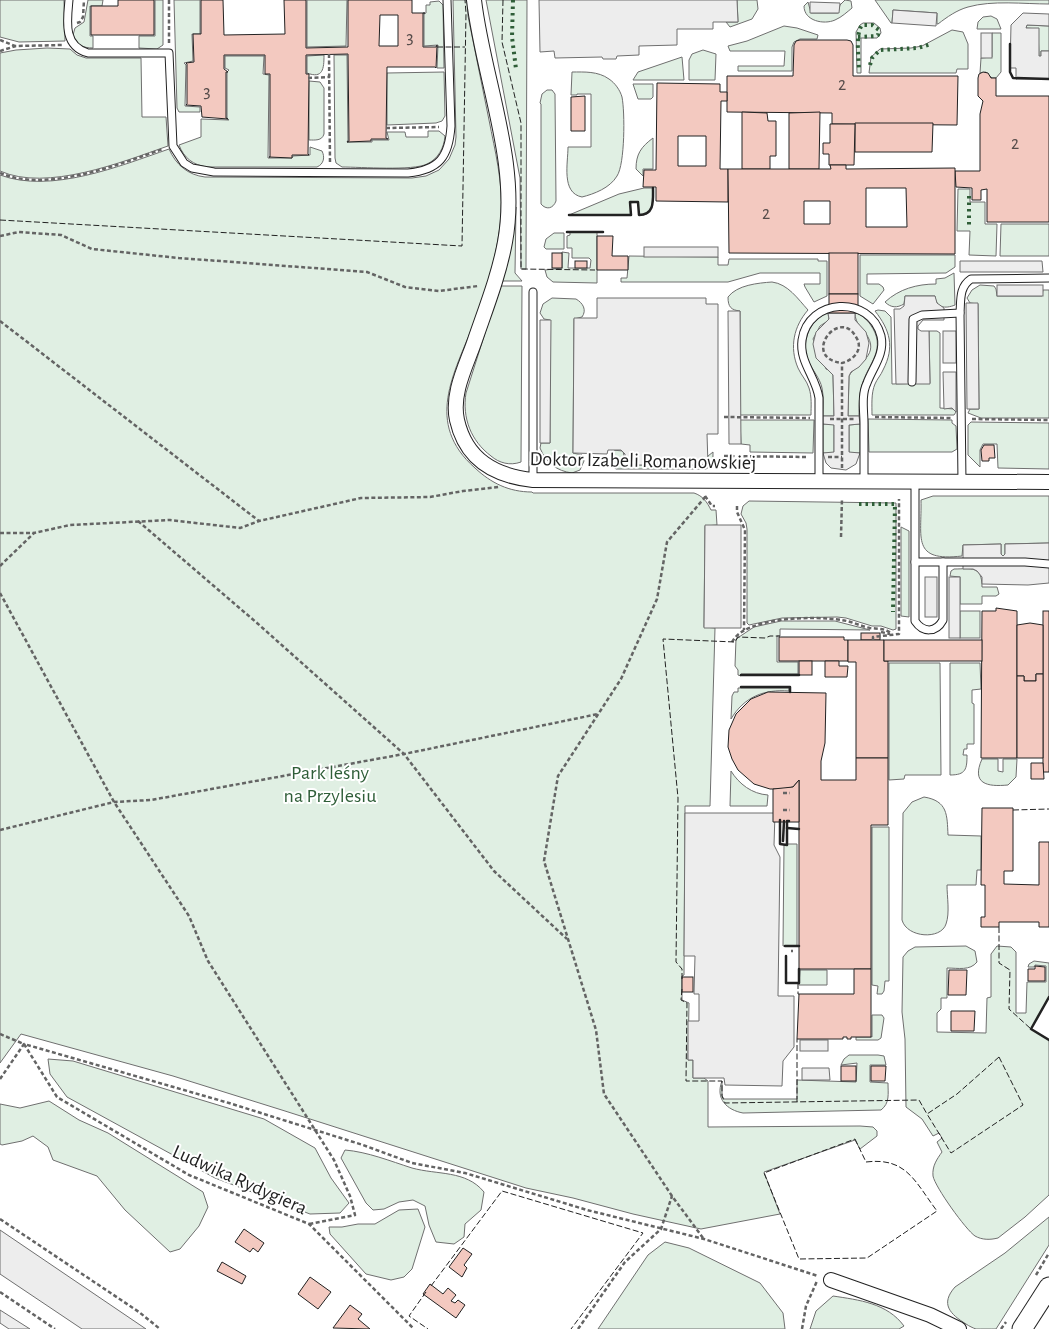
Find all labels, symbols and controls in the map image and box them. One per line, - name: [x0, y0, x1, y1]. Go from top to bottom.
- house number: 3: [406, 29, 414, 47]
- house number: 2: [838, 76, 846, 94]
- house number: 3: [203, 83, 211, 101]
- house number: 2: [1011, 135, 1019, 153]
- house number: 2: [762, 205, 770, 223]
- street label: Doktor Izabeli Romanowskiej: [529, 449, 757, 473]
- park label: Park leśny na Przylesiu: [284, 763, 376, 806]
- street label: Ludwika Rydygiera: [169, 1141, 310, 1219]

